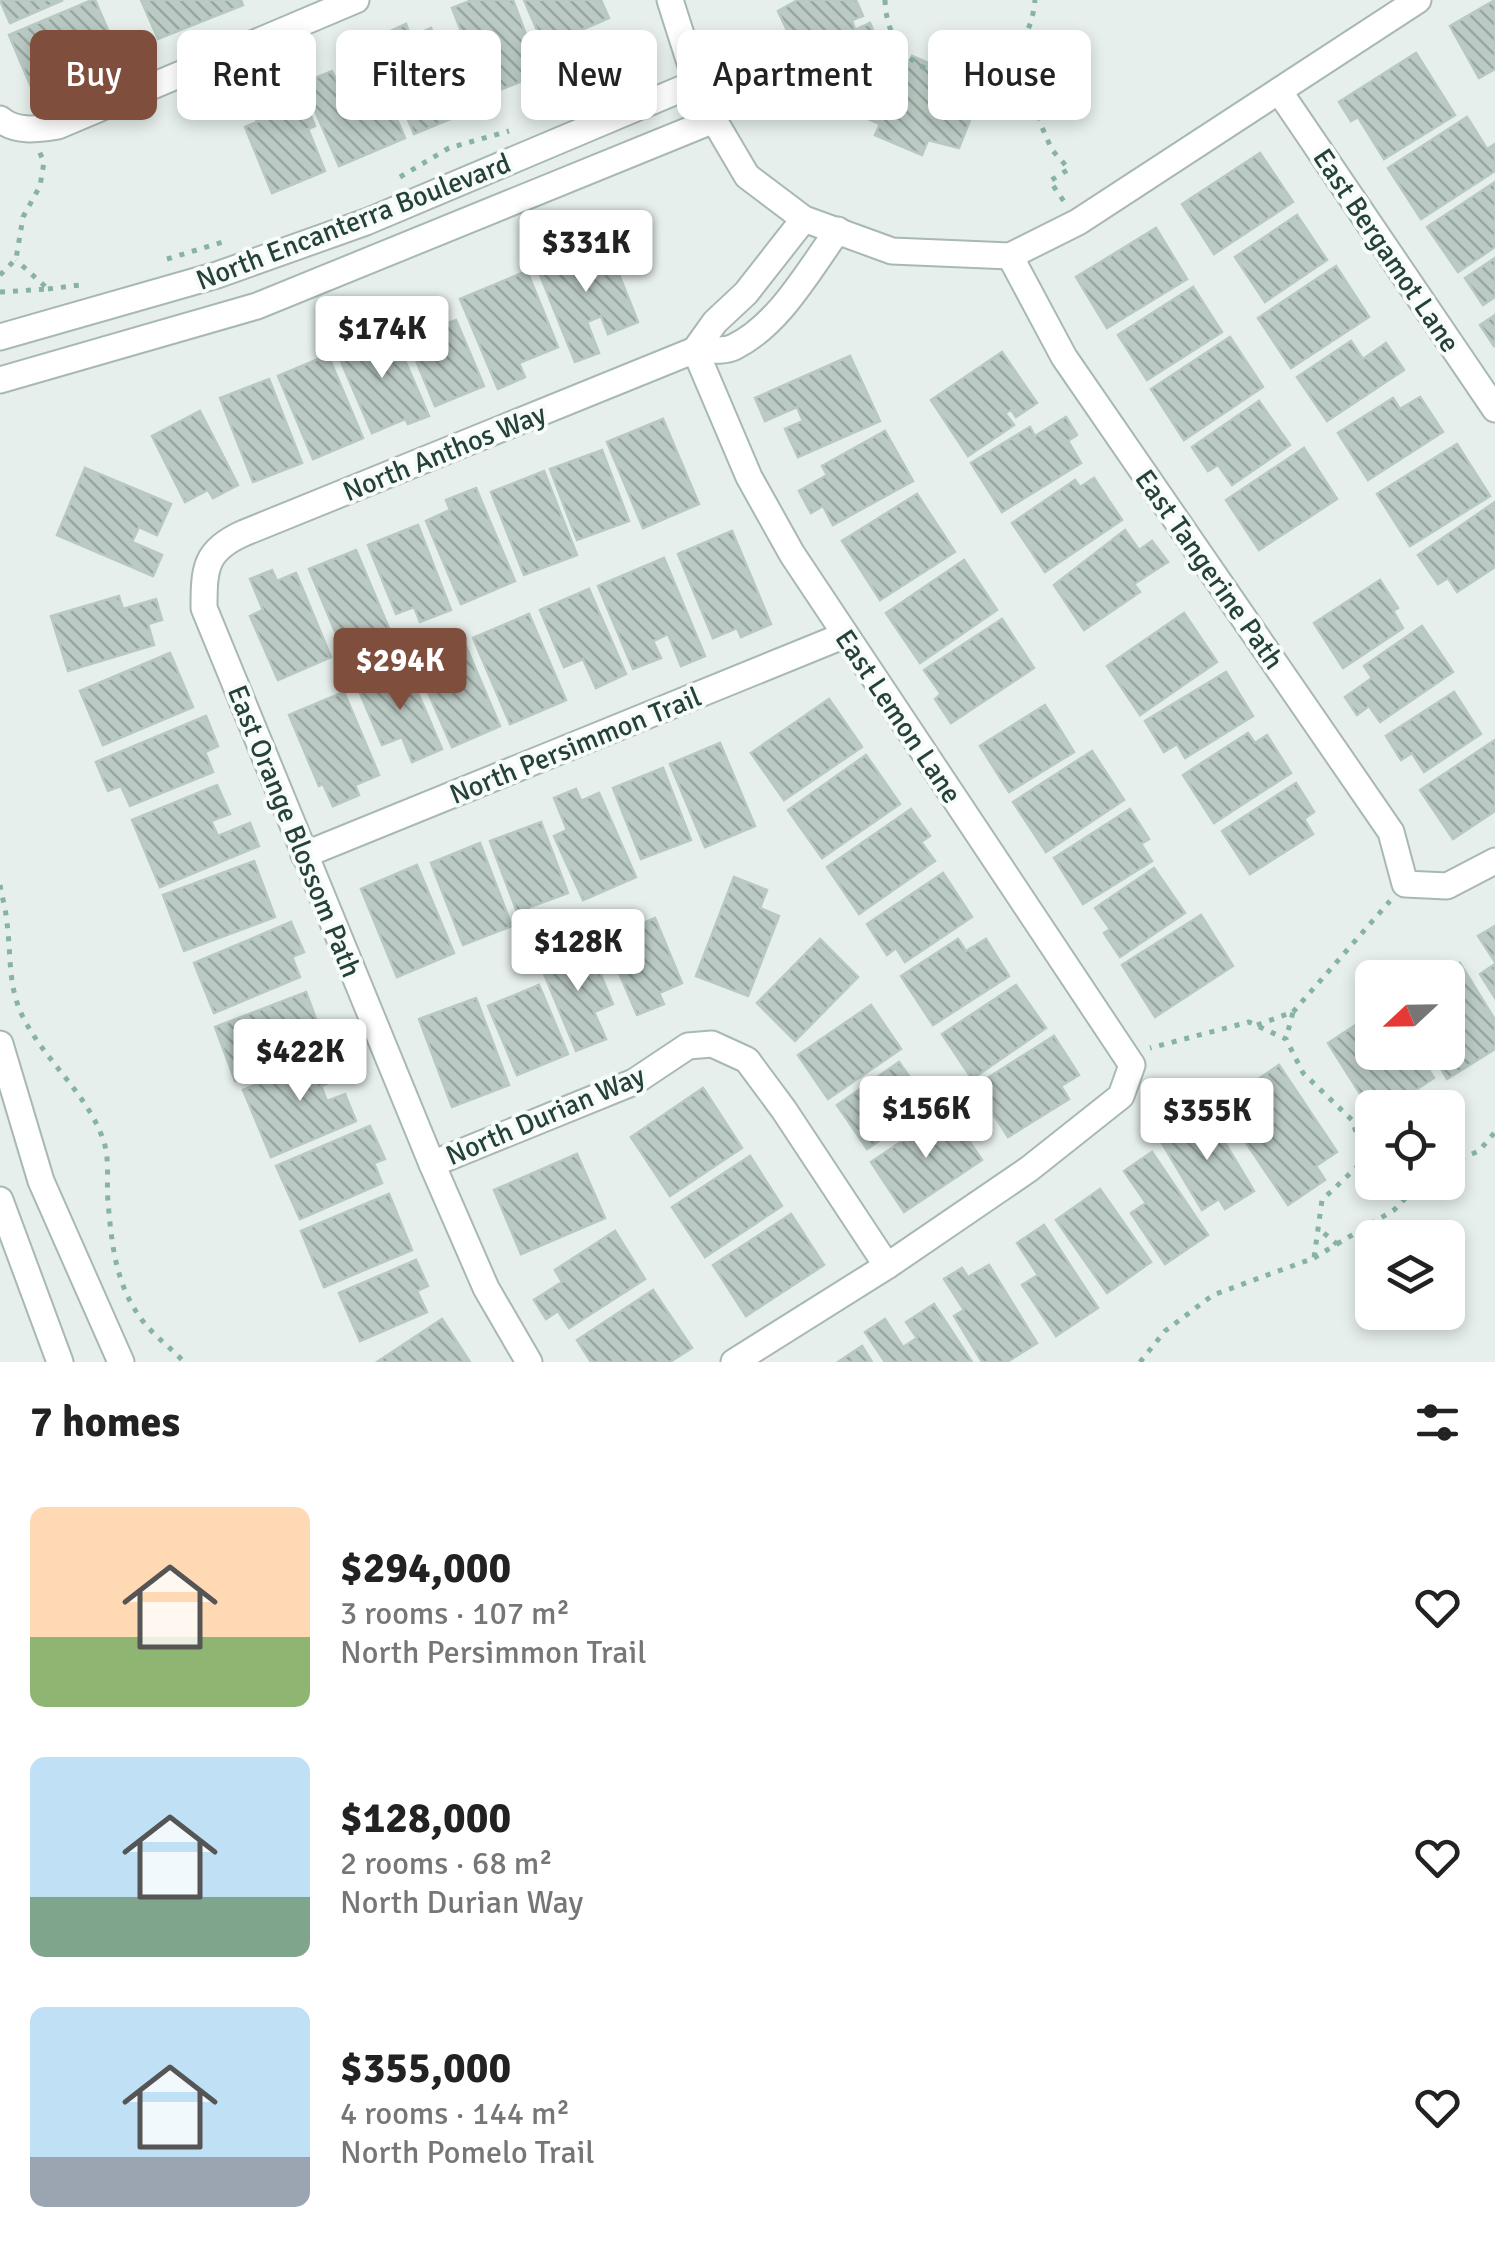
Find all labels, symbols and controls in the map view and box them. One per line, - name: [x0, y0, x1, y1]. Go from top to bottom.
- chip: Buy: [30, 30, 157, 120]
- chip: Rent: [177, 30, 316, 120]
- chip: Filters: [336, 30, 501, 120]
- chip: New: [521, 30, 657, 120]
- chip: Apartment: [677, 30, 908, 120]
- chip: House: [928, 30, 1091, 120]
- street label: East Bergamot Lane: [1305, 142, 1467, 359]
- street label: North Encanterra Boulevard: [191, 146, 515, 298]
- pin: $331K: [516, 210, 656, 295]
- text: $331K: [542, 223, 630, 262]
- pin: $174K: [312, 296, 452, 381]
- text: $174K: [338, 309, 426, 348]
- street label: North Anthos Way: [338, 397, 551, 509]
- street label: East Tangerine Path: [1128, 463, 1291, 676]
- street label: East Lemon Lane: [828, 623, 969, 810]
- pin: $294K: [330, 628, 470, 713]
- text: $294K: [356, 641, 444, 680]
- street label: East Orange Blossom Path: [220, 680, 368, 982]
- street label: North Persimmon Trail: [445, 680, 706, 812]
- pin: $128K: [508, 909, 648, 994]
- text: $128K: [534, 922, 622, 961]
- north arrow: [1355, 960, 1465, 1070]
- map controls: [1355, 960, 1465, 1330]
- pin: $422K: [230, 1019, 370, 1104]
- text: $422K: [256, 1032, 344, 1071]
- street label: North Durian Way: [441, 1059, 650, 1173]
- pin: $156K: [856, 1076, 996, 1161]
- pin: $355K: [1137, 1078, 1277, 1163]
- text: $156K: [882, 1089, 970, 1128]
- button: locate: [1355, 1090, 1465, 1200]
- text: $355K: [1163, 1091, 1251, 1130]
- button: layers: [1355, 1220, 1465, 1330]
- icon: filters: [1410, 1395, 1465, 1450]
- text: 7 homes: [30, 1397, 180, 1448]
- text: $294,000: [340, 1543, 511, 1594]
- icon: home: [110, 1547, 230, 1667]
- icon: heart: [1410, 1580, 1465, 1635]
- text: 3 rooms · 107 m²: [340, 1594, 570, 1633]
- text: North Persimmon Trail: [340, 1633, 647, 1672]
- text: $128,000: [340, 1793, 511, 1844]
- icon: home: [110, 1797, 230, 1917]
- icon: heart: [1410, 1830, 1465, 1885]
- text: 2 rooms · 68 m²: [340, 1844, 553, 1883]
- text: North Durian Way: [340, 1883, 583, 1922]
- text: $355,000: [340, 2043, 511, 2094]
- icon: home: [110, 2047, 230, 2167]
- icon: heart: [1410, 2080, 1465, 2135]
- text: 4 rooms · 144 m²: [340, 2094, 570, 2133]
- text: North Pomelo Trail: [340, 2133, 595, 2172]

